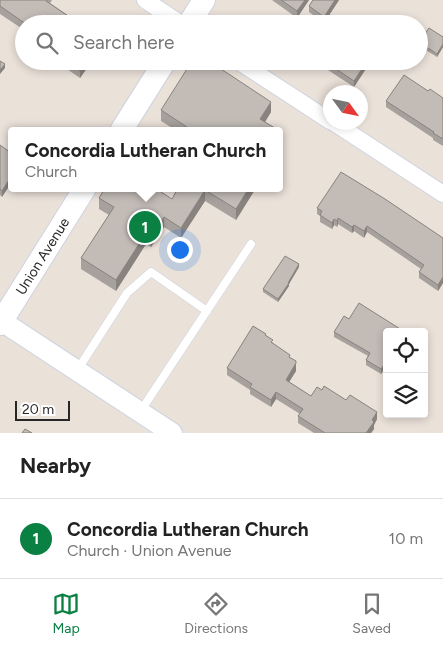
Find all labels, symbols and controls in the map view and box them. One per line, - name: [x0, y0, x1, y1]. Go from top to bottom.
- search box: [15, 15, 428, 70]
- icon: search: [33, 29, 61, 57]
- text: Search here: [73, 31, 175, 54]
- north arrow: [323, 85, 368, 130]
- popup: [8, 127, 283, 192]
- text: Concordia Lutheran Church: [25, 139, 266, 162]
- text: Church: [25, 162, 77, 181]
- pin: 1: [129, 208, 161, 246]
- street label: Union Avenue: [12, 214, 73, 298]
- your location: [167, 237, 193, 263]
- map controls: [383, 328, 428, 418]
- button: locate: [383, 328, 428, 373]
- button: layers: [383, 373, 428, 418]
- scale bar: [15, 398, 70, 421]
- text: 20 m: [22, 401, 54, 418]
- text: Nearby: [20, 453, 91, 478]
- text: Concordia Lutheran Church: [67, 518, 309, 541]
- text: 1: [33, 529, 39, 548]
- text: 10 m: [389, 529, 423, 548]
- text: Church · Union Avenue: [67, 541, 232, 560]
- tab: Map: [52, 590, 80, 637]
- tab: Directions: [184, 590, 248, 637]
- tab: Saved: [352, 590, 391, 637]

